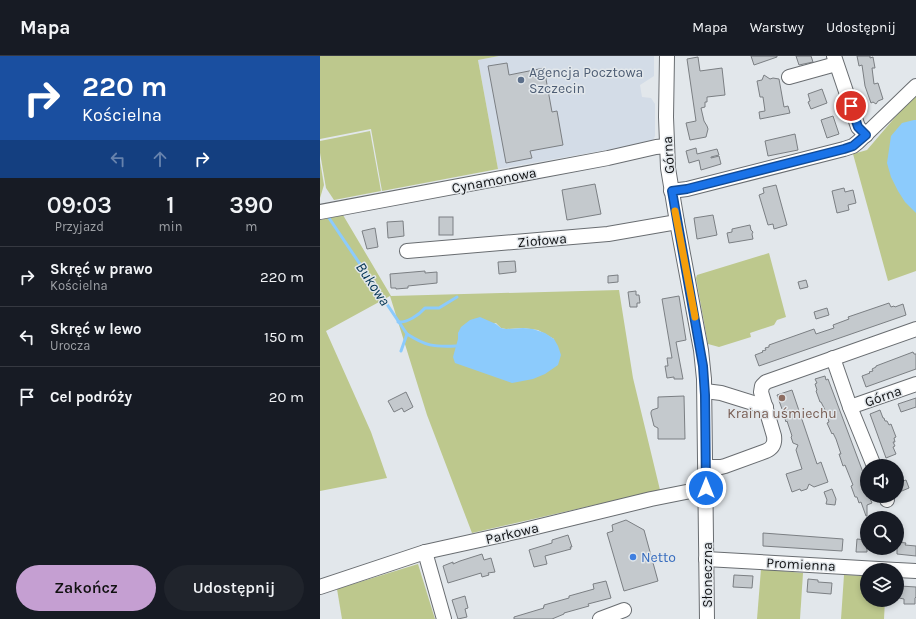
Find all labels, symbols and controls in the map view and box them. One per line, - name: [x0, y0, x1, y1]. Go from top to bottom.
- text: Mapa: [20, 17, 70, 39]
- text: Mapa: [692, 19, 728, 36]
- text: Warstwy: [750, 19, 804, 36]
- text: Udostępnij: [826, 19, 896, 36]
- place label: Agencja Pocztowa Szczecin: [529, 64, 643, 97]
- text: 220 m: [82, 70, 167, 103]
- icon: right: [16, 72, 68, 124]
- marker: Agencja Pocztowa Szczecin: [516, 75, 526, 85]
- pin: [834, 89, 868, 123]
- icon: arrive: [840, 95, 862, 117]
- text: Kościelna: [82, 104, 162, 126]
- street label: Górna: [659, 135, 678, 174]
- icon: left: [107, 148, 129, 170]
- icon: ahead: [149, 148, 171, 170]
- icon: right: [191, 148, 213, 170]
- street label: Cynamonowa: [450, 164, 538, 197]
- text: 09:03: [47, 191, 112, 219]
- text: 1: [166, 191, 175, 219]
- text: 390: [229, 191, 273, 219]
- text: Przyjazd: [55, 219, 104, 234]
- text: min: [159, 219, 183, 234]
- text: m: [245, 219, 257, 234]
- street label: Ziołowa: [517, 230, 567, 251]
- water label: Bukowa: [352, 259, 394, 309]
- text: Skręć w prawo: [50, 260, 153, 278]
- icon: right: [16, 266, 38, 288]
- text: 220 m: [260, 268, 304, 286]
- text: Kościelna: [50, 278, 108, 293]
- text: Skręć w lewo: [50, 320, 142, 338]
- icon: left: [16, 326, 38, 348]
- text: 150 m: [264, 328, 304, 346]
- text: Urocza: [50, 338, 90, 353]
- street label: Górna: [862, 382, 904, 411]
- icon: arrive: [16, 386, 38, 408]
- text: Cel podróży: [50, 388, 132, 406]
- text: 20 m: [269, 388, 304, 406]
- marker: Kraina uśmiechu: [777, 393, 787, 403]
- place label: Kraina uśmiechu: [727, 405, 837, 422]
- map controls: [860, 459, 904, 607]
- button: sound: [860, 459, 904, 503]
- position arrow: [685, 467, 727, 509]
- button: search: [860, 511, 904, 555]
- street label: Parkowa: [484, 519, 540, 548]
- street label: Słoneczna: [699, 542, 716, 608]
- place label: Netto: [641, 549, 676, 566]
- marker: Netto: [628, 552, 638, 562]
- street label: Promienna: [766, 554, 836, 575]
- button: layers: [860, 563, 904, 607]
- button: Zakończ: [16, 565, 156, 611]
- button: Udostępnij: [164, 565, 304, 611]

